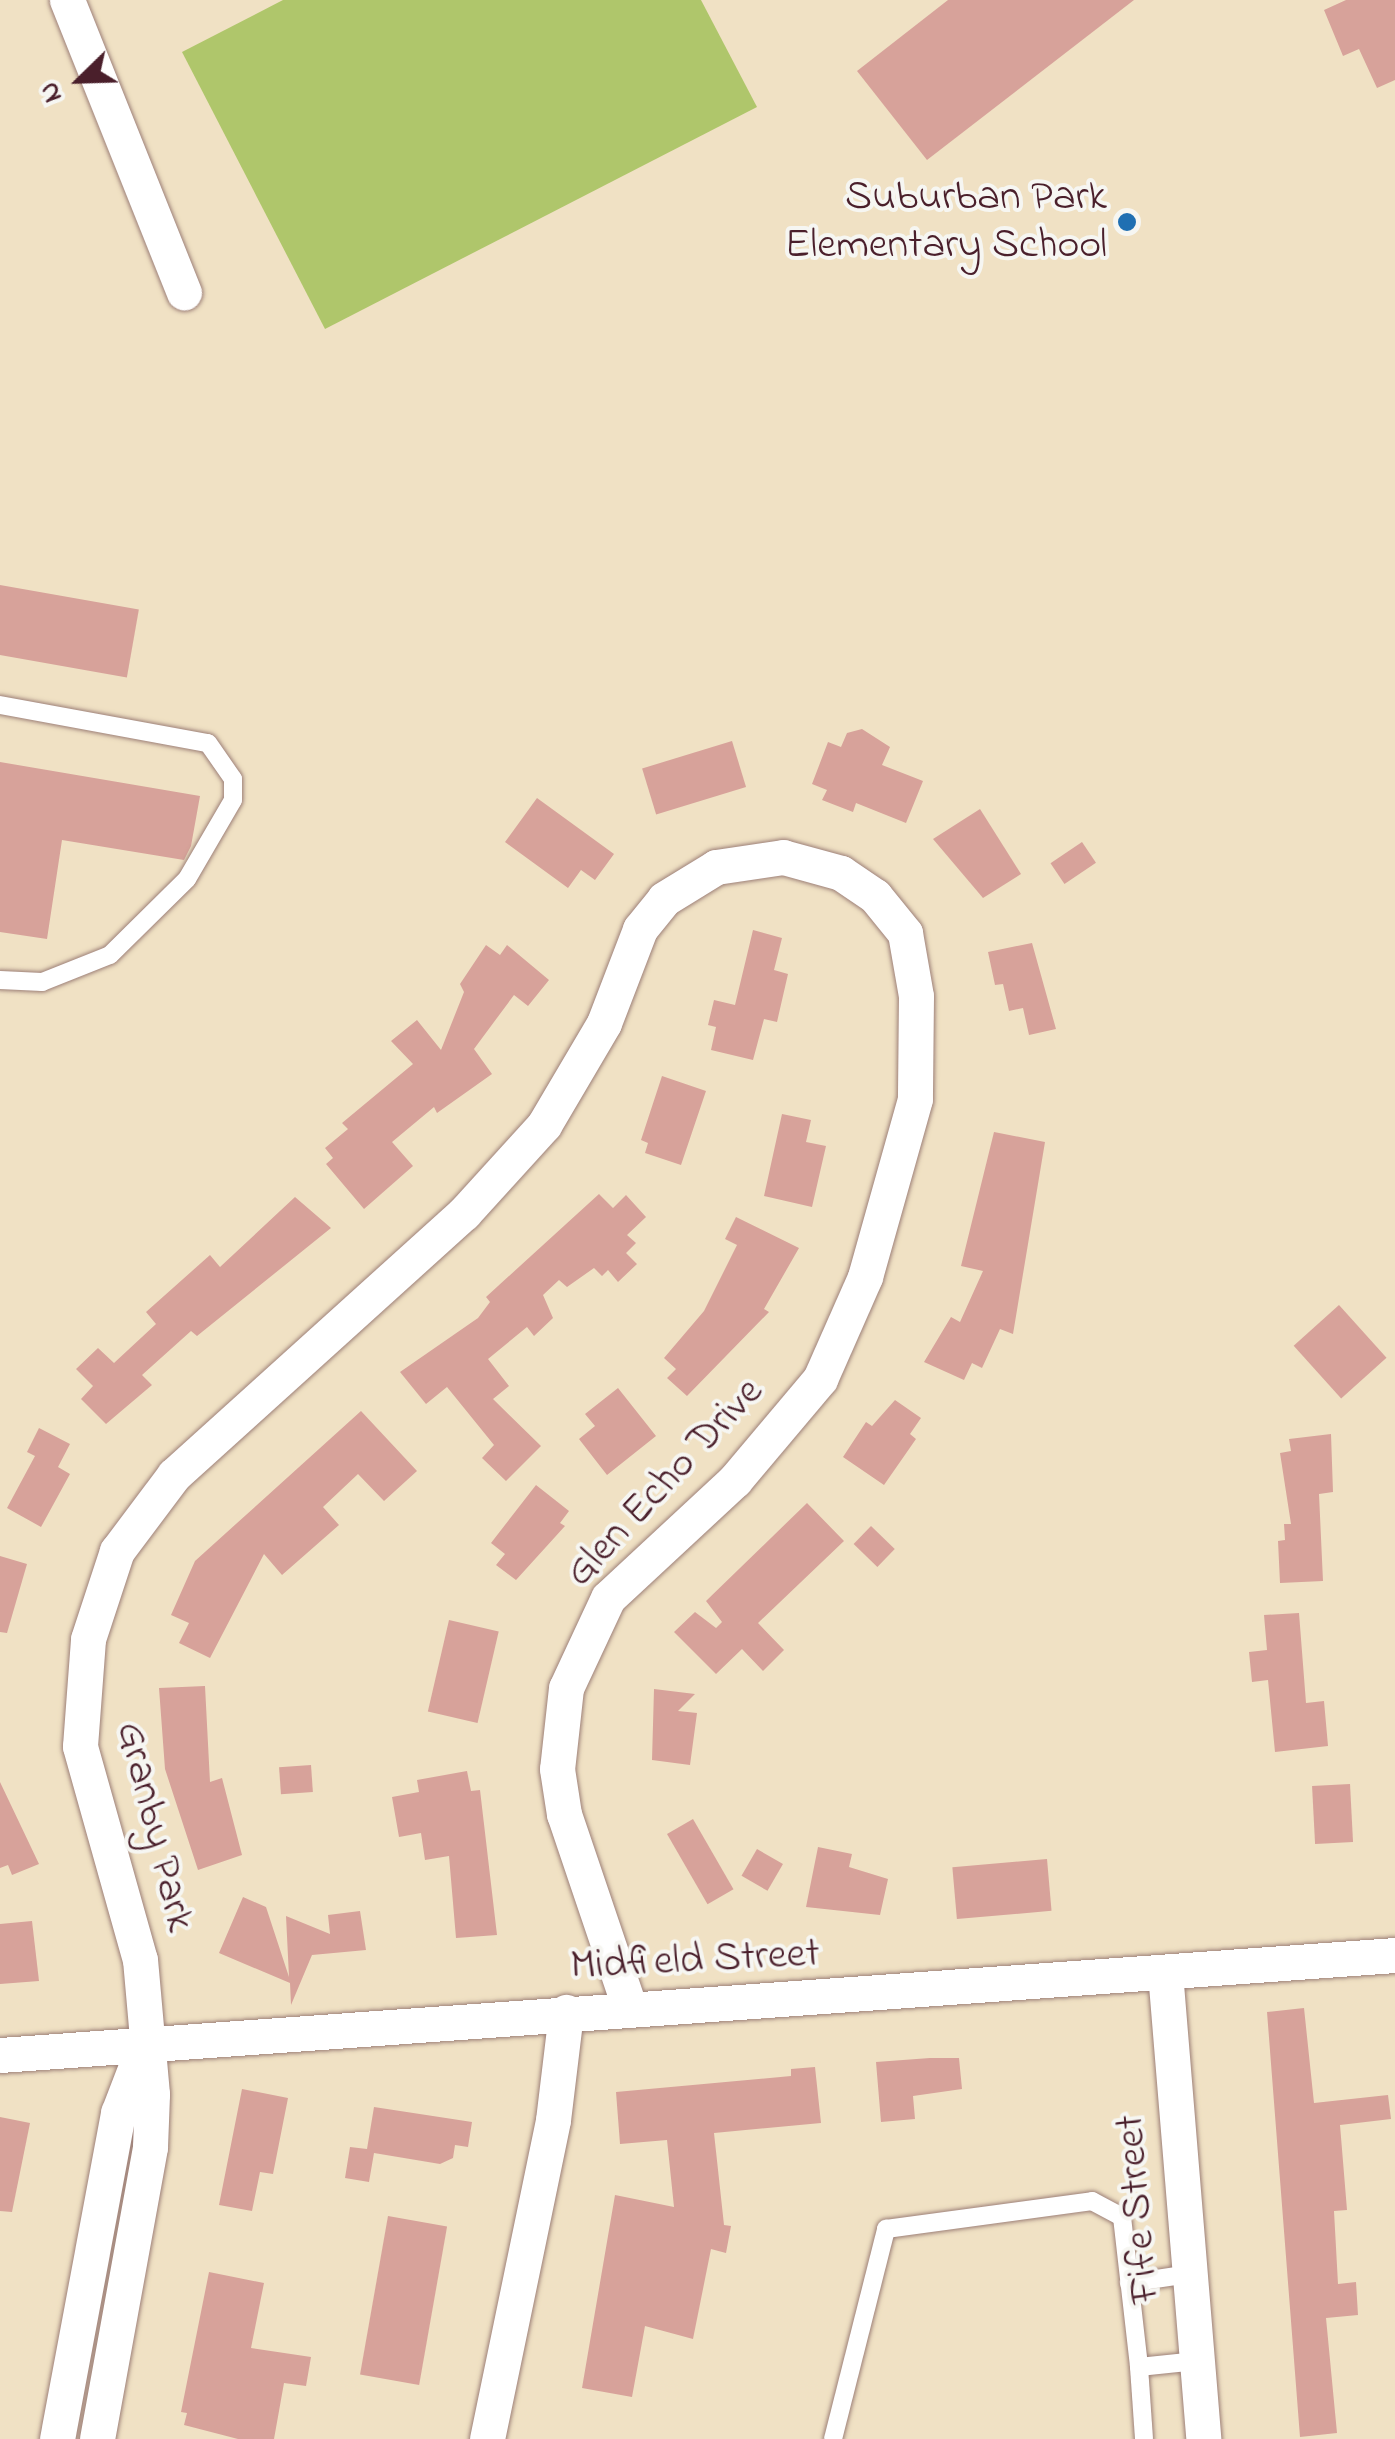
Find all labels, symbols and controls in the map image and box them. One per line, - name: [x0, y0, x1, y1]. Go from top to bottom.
- north arrow: [30, 30, 130, 130]
- text: N: [29, 75, 74, 109]
- place label: Suburban Park Elementary School: [785, 173, 1107, 272]
- marker: Suburban Park Elementary School: [1116, 211, 1138, 233]
- street label: Glen Echo Drive: [555, 1368, 775, 1598]
- street label: Granby Park: [104, 1717, 204, 1937]
- street label: Midfield Street: [569, 1929, 821, 1993]
- street label: Fife Street: [1106, 2112, 1172, 2306]

